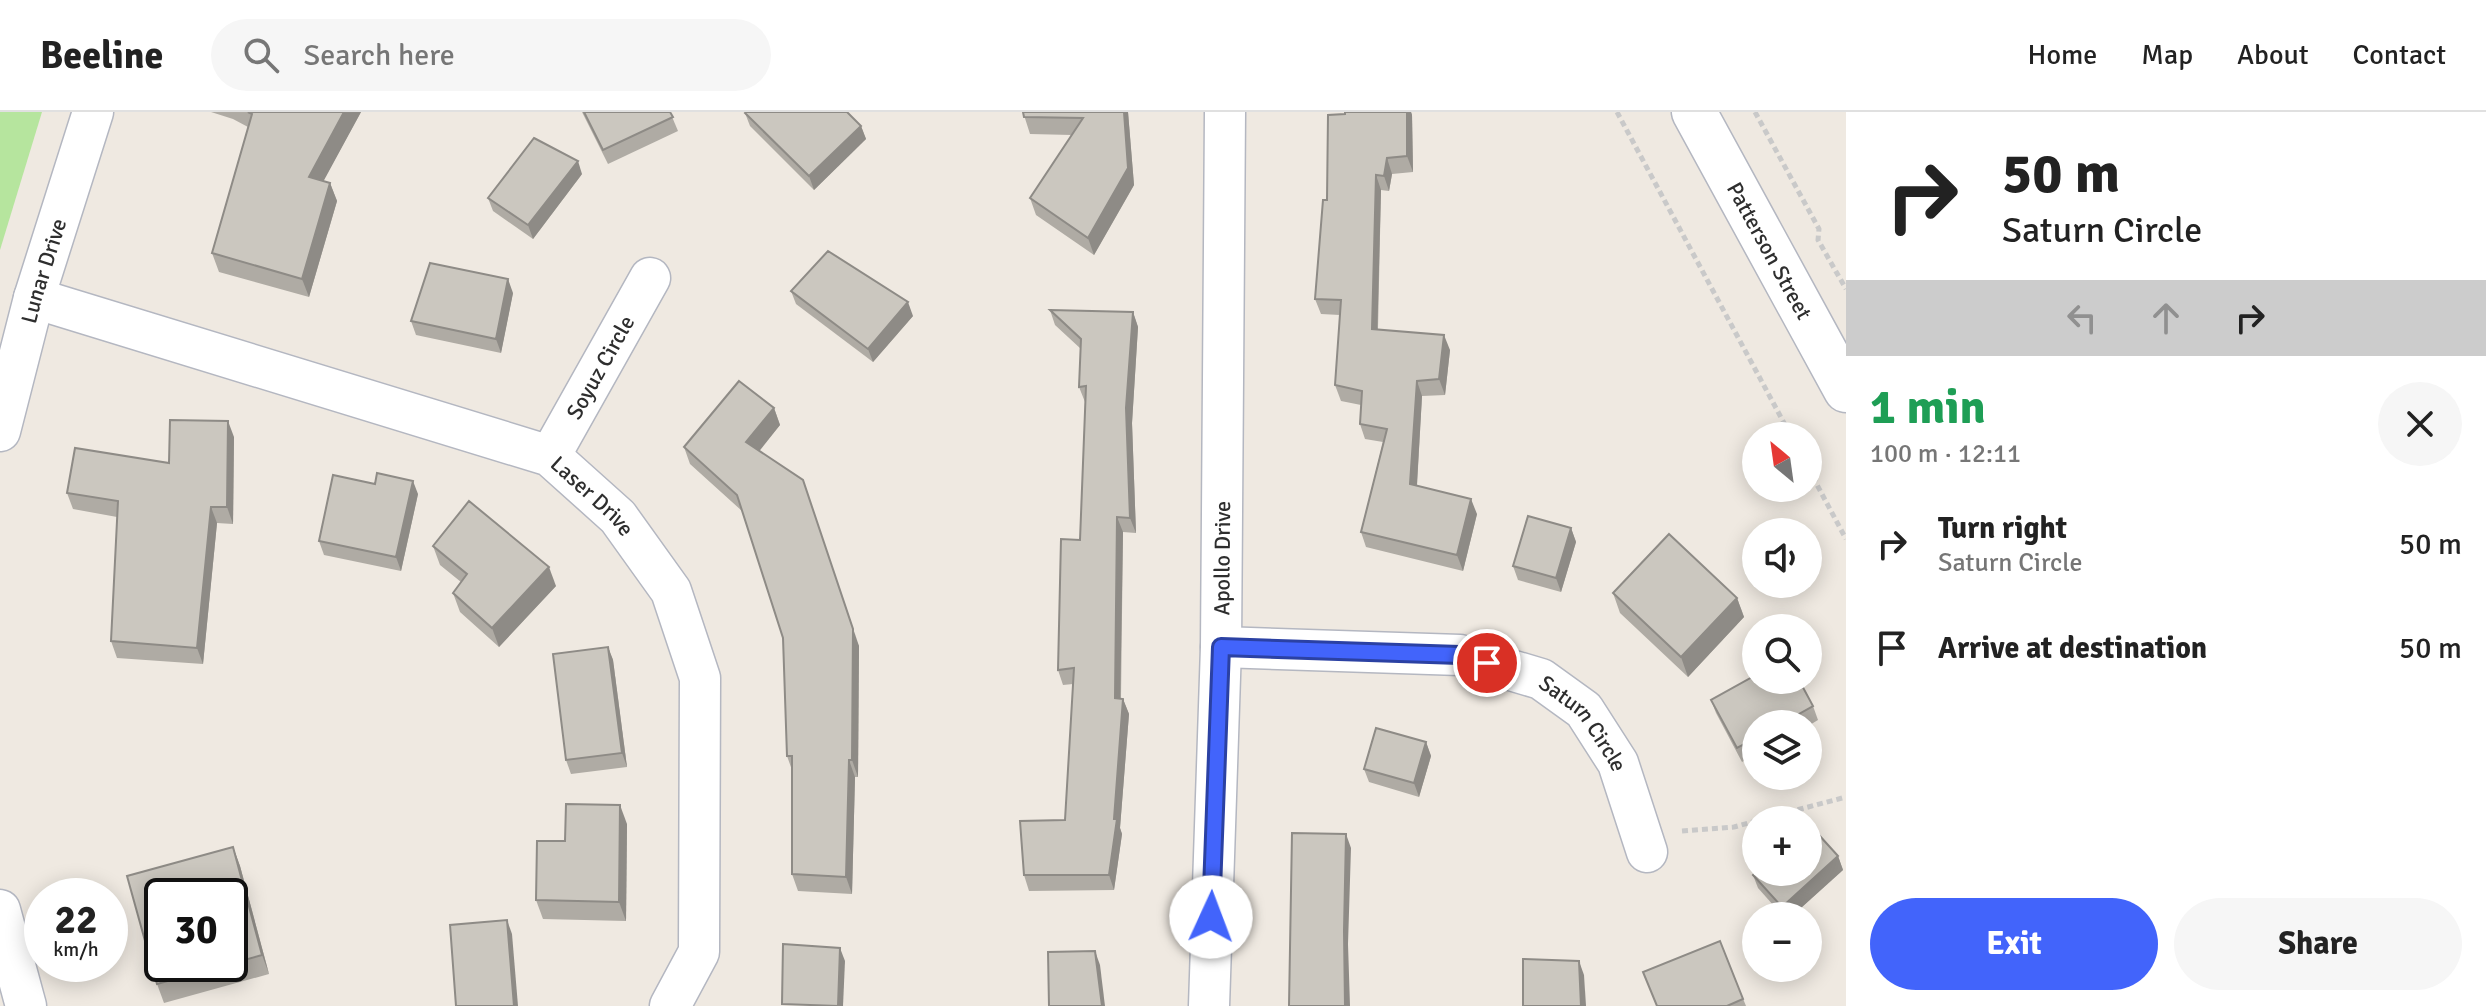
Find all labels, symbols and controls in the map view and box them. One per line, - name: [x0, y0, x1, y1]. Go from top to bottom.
- search box: [211, 19, 771, 91]
- text: Beeline: [40, 32, 163, 79]
- icon: search: [239, 33, 283, 77]
- text: Search here: [303, 37, 455, 74]
- text: Home: [2028, 38, 2097, 72]
- text: Map: [2141, 38, 2193, 72]
- text: About: [2237, 38, 2309, 72]
- text: Contact: [2353, 38, 2446, 72]
- text: 50 m: [2002, 139, 2120, 208]
- icon: right: [1870, 144, 1974, 248]
- street label: Patterson Street: [1721, 177, 1818, 324]
- text: Saturn Circle: [2002, 208, 2202, 253]
- street label: Lunar Drive: [15, 215, 72, 326]
- icon: left: [2060, 296, 2104, 340]
- icon: ahead: [2144, 296, 2188, 340]
- icon: right: [2228, 296, 2272, 340]
- street label: Soyuz Circle: [560, 310, 640, 424]
- text: 1 min: [1870, 378, 1986, 437]
- button: close: [2378, 382, 2462, 466]
- north arrow: [1742, 422, 1822, 502]
- map controls: [1742, 422, 1822, 982]
- text: 100 m · 12:11: [1870, 438, 2021, 470]
- street label: Laser Drive: [545, 450, 640, 541]
- street label: Apollo Drive: [1208, 501, 1236, 616]
- text: Turn right: [1938, 510, 2067, 547]
- button: sound: [1742, 518, 1822, 598]
- icon: right: [1870, 522, 1914, 566]
- text: 50 m: [2399, 526, 2462, 563]
- text: Saturn Circle: [1938, 547, 2083, 579]
- button: search: [1742, 614, 1822, 694]
- icon: arrive: [1870, 626, 1914, 670]
- pin: [1453, 629, 1521, 697]
- text: Arrive at destination: [1938, 630, 2207, 667]
- text: 50 m: [2399, 630, 2462, 667]
- icon: arrive: [1465, 641, 1509, 685]
- street label: Saturn Circle: [1534, 669, 1633, 774]
- button: layers: [1742, 710, 1822, 790]
- button: +: [1742, 806, 1822, 886]
- position arrow: [1169, 875, 1253, 959]
- speed limit sign: 30: [144, 878, 248, 982]
- text: 22: [54, 895, 98, 945]
- button: Exit: [1870, 898, 2158, 990]
- button: Share: [2174, 898, 2462, 990]
- button: −: [1742, 902, 1822, 982]
- text: km/h: [53, 937, 99, 962]

